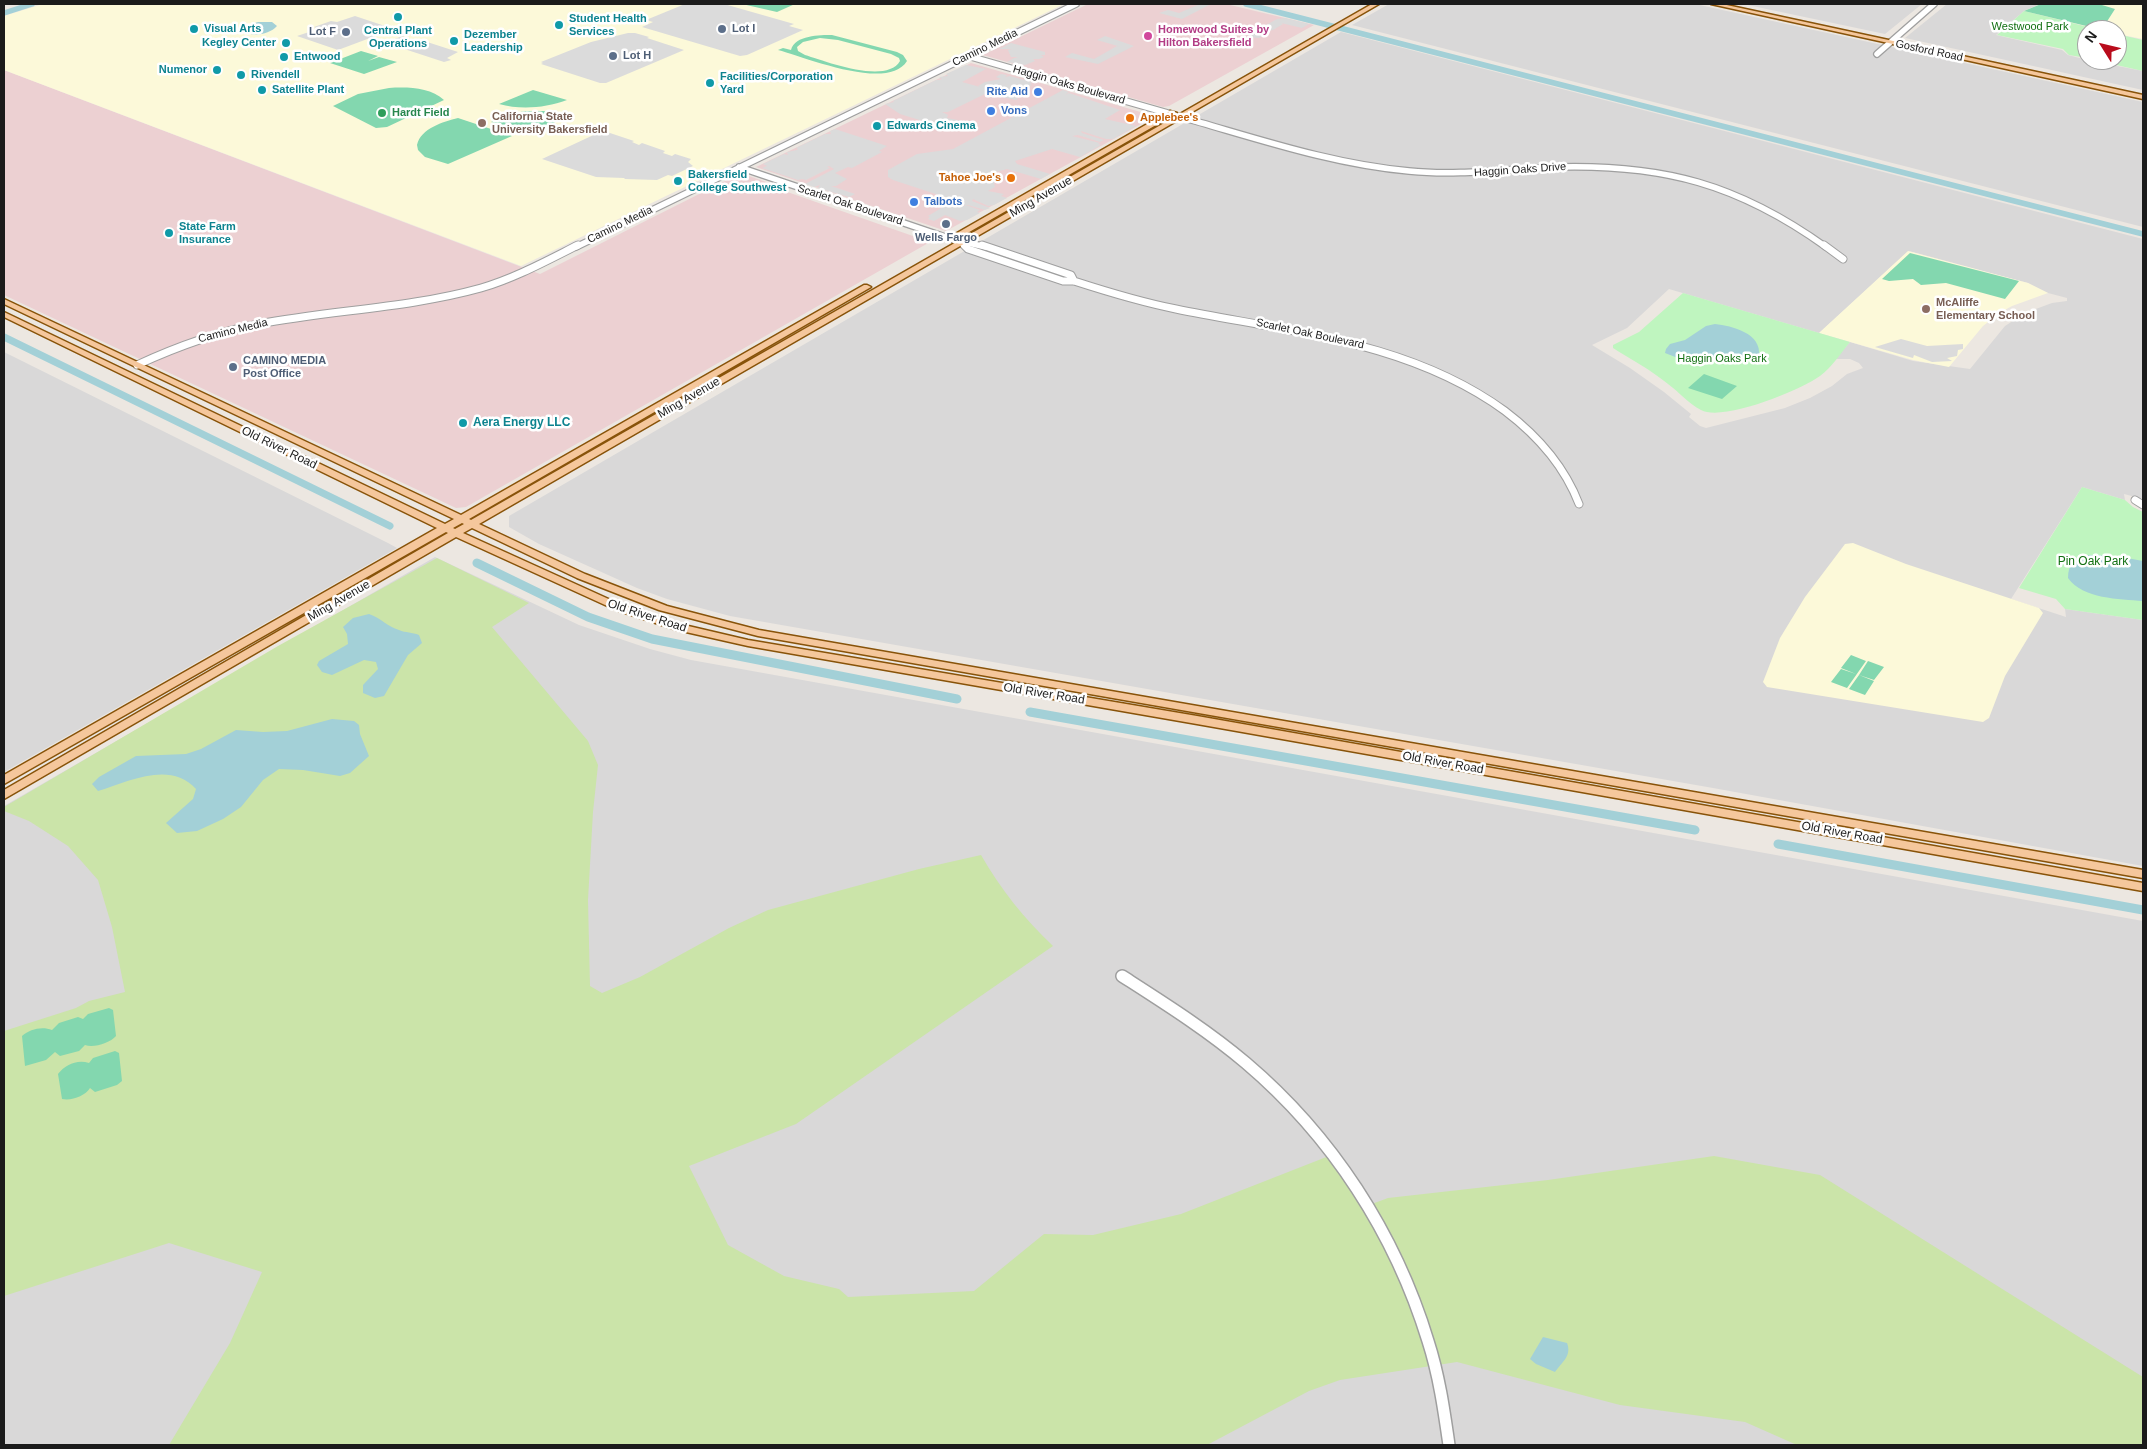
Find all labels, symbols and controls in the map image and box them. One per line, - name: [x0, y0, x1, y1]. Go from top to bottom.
- marker: Central Plant Operations: [392, 11, 404, 23]
- place label: Student Health Services: [569, 12, 647, 38]
- marker: Student Health Services: [553, 19, 565, 31]
- park label: Westwood Park: [1992, 20, 2068, 34]
- north arrow: [2077, 20, 2127, 70]
- place label: Visual Arts: [204, 22, 261, 36]
- place label: Lot I: [732, 22, 755, 36]
- marker: Visual Arts: [188, 23, 200, 35]
- marker: Lot I: [716, 23, 728, 35]
- place label: Homewood Suites by Hilton Bakersfield: [1158, 23, 1269, 49]
- place label: Central Plant Operations: [364, 24, 432, 50]
- place label: Lot F: [309, 25, 336, 39]
- marker: Lot F: [340, 26, 352, 38]
- street label: Camino Media: [950, 27, 1020, 69]
- place label: Dezember Leadership: [464, 28, 523, 54]
- text: N: [2081, 28, 2100, 46]
- marker: Homewood Suites by Hilton Bakersfield: [1142, 30, 1154, 42]
- marker: Dezember Leadership: [448, 35, 460, 47]
- place label: Kegley Center: [202, 36, 276, 50]
- marker: Kegley Center: [280, 37, 292, 49]
- street label: Gosford Road: [1894, 37, 1964, 65]
- place label: Lot H: [623, 49, 651, 63]
- place label: Entwood: [294, 50, 340, 64]
- marker: Lot H: [607, 50, 619, 62]
- marker: Entwood: [278, 51, 290, 63]
- place label: Numenor: [159, 63, 207, 77]
- street label: Haggin Oaks Boulevard: [1011, 63, 1127, 107]
- marker: Numenor: [211, 64, 223, 76]
- place label: Rivendell: [251, 68, 300, 82]
- marker: Rivendell: [235, 69, 247, 81]
- place label: Facilities/Corporation Yard: [720, 70, 833, 96]
- marker: Facilities/Corporation Yard: [704, 77, 716, 89]
- place label: Satellite Plant: [272, 83, 344, 97]
- marker: Satellite Plant: [256, 84, 268, 96]
- place label: Rite Aid: [986, 85, 1028, 99]
- marker: Rite Aid: [1032, 86, 1044, 98]
- place label: Vons: [1001, 104, 1027, 118]
- marker: Vons: [985, 105, 997, 117]
- place label: Hardt Field: [392, 106, 449, 120]
- marker: Hardt Field: [376, 107, 388, 119]
- place label: California State University Bakersfield: [492, 110, 608, 136]
- place label: Applebee's: [1140, 111, 1198, 125]
- marker: Applebee's: [1124, 112, 1136, 124]
- marker: California State University Bakersfield: [476, 117, 488, 129]
- place label: Edwards Cinema: [887, 119, 976, 133]
- marker: Edwards Cinema: [871, 120, 883, 132]
- street label: Haggin Oaks Drive: [1473, 160, 1567, 180]
- place label: Bakersfield College Southwest: [688, 168, 786, 194]
- place label: Tahoe Joe's: [939, 171, 1001, 185]
- marker: Tahoe Joe's: [1005, 172, 1017, 184]
- street label: Ming Avenue: [1007, 173, 1075, 221]
- marker: Bakersfield College Southwest: [672, 175, 684, 187]
- street label: Scarlet Oak Boulevard: [796, 182, 904, 228]
- place label: Talbots: [924, 195, 962, 209]
- marker: Talbots: [908, 196, 920, 208]
- street label: Camino Media: [585, 204, 655, 246]
- marker: Wells Fargo: [940, 218, 952, 230]
- place label: State Farm Insurance: [179, 220, 236, 246]
- marker: State Farm Insurance: [163, 227, 175, 239]
- place label: Wells Fargo: [915, 231, 977, 245]
- place label: McAliffe Elementary School: [1936, 296, 2035, 322]
- marker: McAliffe Elementary School: [1920, 303, 1932, 315]
- street label: Camino Media: [197, 316, 269, 346]
- street label: Scarlet Oak Boulevard: [1255, 316, 1365, 352]
- park label: Haggin Oaks Park: [1677, 352, 1767, 366]
- place label: CAMINO MEDIA Post Office: [243, 354, 326, 380]
- marker: CAMINO MEDIA Post Office: [227, 361, 239, 373]
- street label: Ming Avenue: [655, 374, 723, 422]
- place label: Aera Energy LLC: [473, 416, 570, 430]
- marker: Aera Energy LLC: [457, 417, 469, 429]
- street label: Old River Road: [239, 424, 319, 472]
- park label: Pin Oak Park: [2058, 555, 2128, 569]
- street label: Ming Avenue: [305, 577, 373, 625]
- street label: Old River Road: [606, 596, 688, 636]
- street label: Old River Road: [1002, 680, 1086, 708]
- street label: Old River Road: [1401, 749, 1485, 777]
- street label: Old River Road: [1800, 819, 1884, 847]

